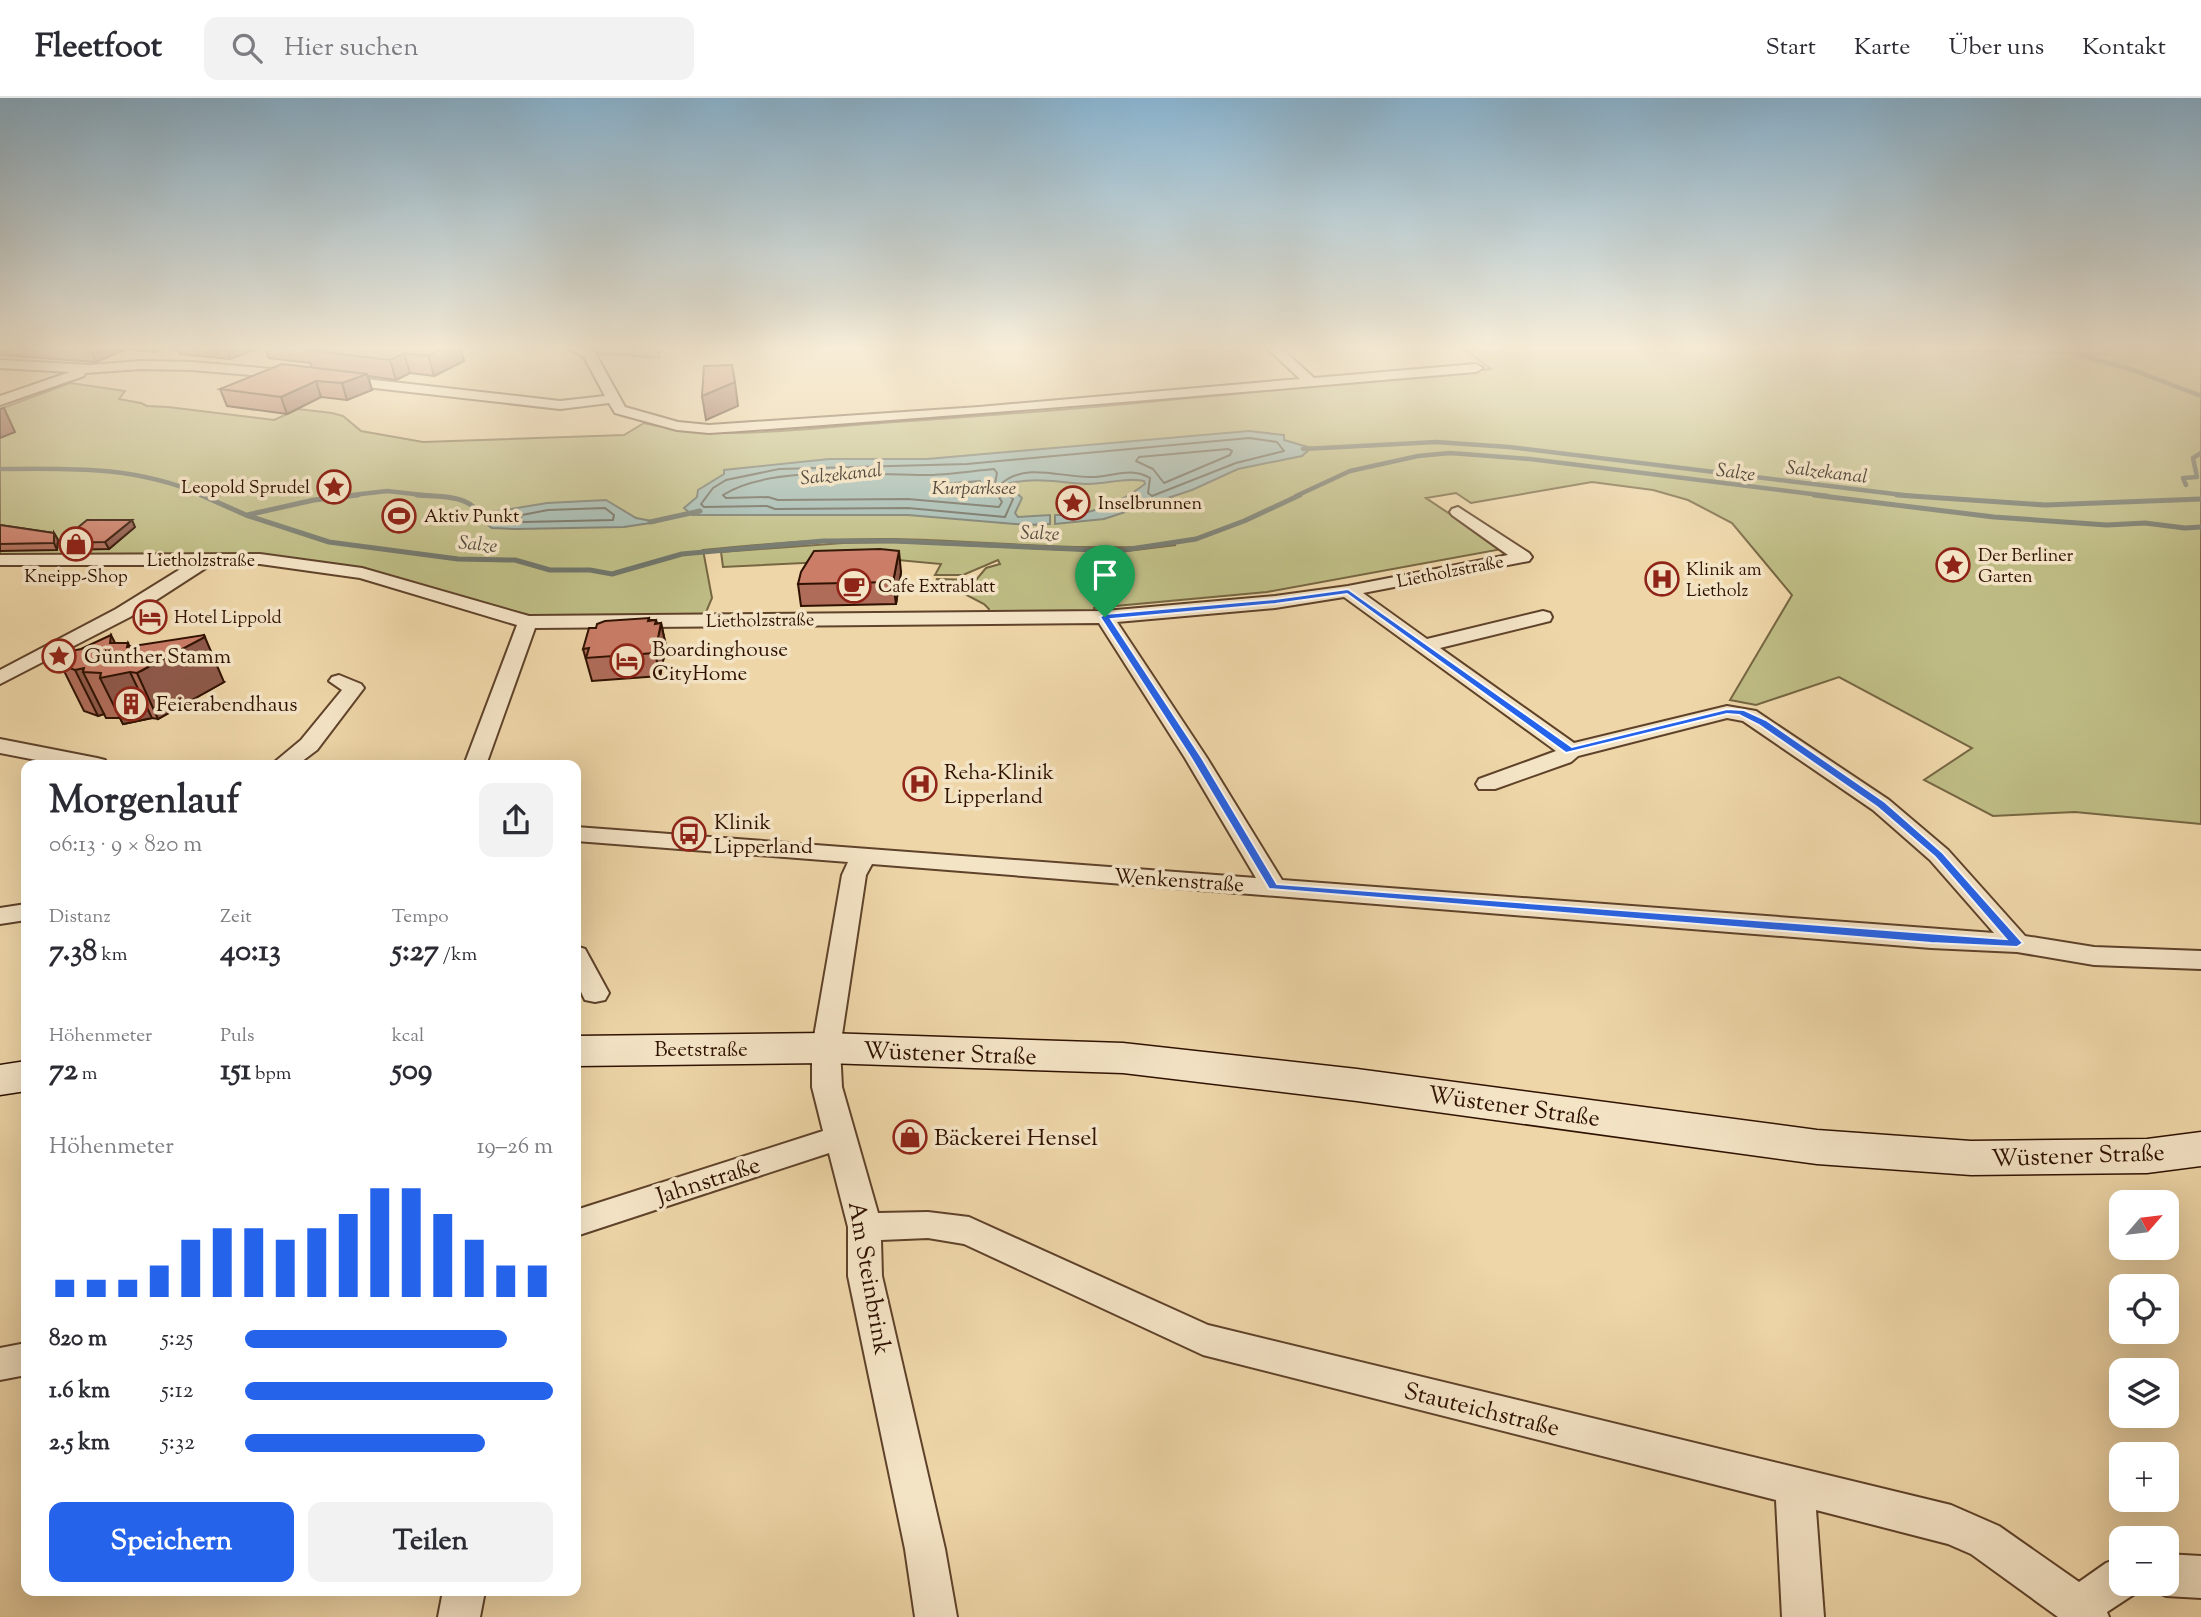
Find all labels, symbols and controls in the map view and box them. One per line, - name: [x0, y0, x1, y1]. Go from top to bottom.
- search box: [204, 17, 694, 80]
- text: Fleetfoot: [35, 24, 162, 72]
- icon: search: [228, 29, 266, 67]
- text: Hier suchen: [284, 30, 419, 67]
- text: Start: [1765, 31, 1816, 65]
- text: Karte: [1854, 31, 1910, 65]
- text: Über uns: [1948, 31, 2044, 65]
- text: Kontakt: [2082, 31, 2166, 65]
- water label: Salzekanal: [1785, 455, 1869, 492]
- water label: Salzekanal: [799, 458, 883, 493]
- water label: Salze: [1715, 458, 1757, 489]
- place icon: Leopold Sprudel: [315, 468, 353, 506]
- place label: Leopold Sprudel: [181, 476, 310, 502]
- water label: Kurparksee: [932, 476, 1017, 503]
- place icon: Inselbrunnen: [1054, 484, 1092, 522]
- place label: Inselbrunnen: [1098, 492, 1203, 518]
- sports icon: Aktiv Punkt: [380, 497, 418, 535]
- place label: Aktiv Punkt: [424, 505, 519, 531]
- water label: Salze: [1020, 520, 1060, 549]
- shop icon: Kneipp-Shop: [57, 525, 95, 563]
- water label: Salze: [457, 530, 499, 561]
- place label: Der Berliner Garten: [1978, 544, 2074, 591]
- pin: [1075, 545, 1135, 617]
- place icon: Der Berliner Garten: [1934, 546, 1972, 584]
- street label: Lietholzstraße: [147, 549, 255, 575]
- street label: Lietholzstraße: [1395, 550, 1506, 596]
- icon: arrive: [1086, 556, 1124, 594]
- place label: Klinik am Lietholz: [1686, 558, 1762, 605]
- hospital icon: Klinik am Lietholz: [1643, 560, 1681, 598]
- place label: Kneipp-Shop: [24, 565, 128, 591]
- cafe icon: Cafe Extrablatt: [835, 567, 873, 605]
- place label: Cafe Extrablatt: [878, 575, 995, 601]
- hotel icon: Hotel Lippold: [131, 598, 169, 636]
- place label: Hotel Lippold: [174, 606, 282, 632]
- street label: Lietholzstraße: [706, 608, 814, 636]
- place label: Boardinghouse CityHome: [652, 636, 788, 690]
- place icon: Günther Stamm: [40, 637, 78, 675]
- hotel icon: Boardinghouse CityHome: [608, 642, 646, 680]
- place label: Günther Stamm: [84, 643, 231, 673]
- building icon: Feierabendhaus: [112, 685, 150, 723]
- place label: Feierabendhaus: [156, 691, 298, 721]
- place label: Reha-Klinik Lipperland: [944, 759, 1054, 813]
- hospital icon: Reha-Klinik Lipperland: [901, 765, 939, 803]
- text: Morgenlauf: [49, 776, 240, 830]
- button: share: [479, 783, 553, 857]
- place label: Klinik Lipperland: [714, 809, 813, 863]
- bus stop icon: Klinik Lipperland: [670, 815, 708, 853]
- text: 06:13 · 9 × 820 m: [49, 829, 202, 862]
- street label: Wenkenstraße: [1113, 862, 1245, 902]
- text: Distanz: [49, 904, 111, 931]
- text: Zeit: [220, 904, 252, 931]
- text: Tempo: [392, 904, 449, 931]
- text: 7.38: [49, 931, 97, 974]
- text: 40:13: [220, 931, 281, 974]
- text: 5:27: [392, 931, 439, 974]
- text: km: [97, 942, 127, 969]
- text: /km: [439, 942, 477, 969]
- text: Höhenmeter: [49, 1023, 152, 1050]
- text: Puls: [220, 1023, 255, 1050]
- text: kcal: [392, 1023, 424, 1050]
- street label: Wüstener Straße: [863, 1035, 1037, 1075]
- street label: Beetstraße: [654, 1036, 748, 1066]
- text: 72: [49, 1050, 78, 1093]
- text: 151: [220, 1050, 251, 1093]
- text: 509: [392, 1050, 432, 1093]
- text: m: [78, 1061, 98, 1088]
- text: bpm: [251, 1061, 292, 1088]
- street label: Wüstener Straße: [1425, 1079, 1602, 1137]
- shop icon: Bäckerei Hensel: [891, 1118, 929, 1156]
- place label: Bäckerei Hensel: [934, 1122, 1098, 1156]
- text: Höhenmeter: [49, 1131, 174, 1164]
- text: 19–26 m: [477, 1131, 553, 1164]
- street label: Wüstener Straße: [1991, 1137, 2165, 1177]
- street label: Jahnstraße: [650, 1149, 765, 1215]
- north arrow: [2109, 1190, 2179, 1260]
- map controls: [2109, 1190, 2179, 1596]
- street label: Am Steinbrink: [838, 1199, 898, 1358]
- button: locate: [2109, 1274, 2179, 1344]
- text: 820 m: [49, 1323, 107, 1356]
- text: 5:25: [161, 1323, 193, 1356]
- button: layers: [2109, 1358, 2179, 1428]
- text: 1.6 km: [49, 1375, 110, 1408]
- text: 5:12: [161, 1375, 193, 1408]
- street label: Stauteichstraße: [1400, 1375, 1563, 1447]
- text: 2.5 km: [49, 1427, 110, 1460]
- text: 5:32: [161, 1427, 195, 1460]
- button: +: [2109, 1442, 2179, 1512]
- button: Speichern: [49, 1502, 294, 1582]
- button: Teilen: [308, 1502, 553, 1582]
- button: −: [2109, 1526, 2179, 1596]

